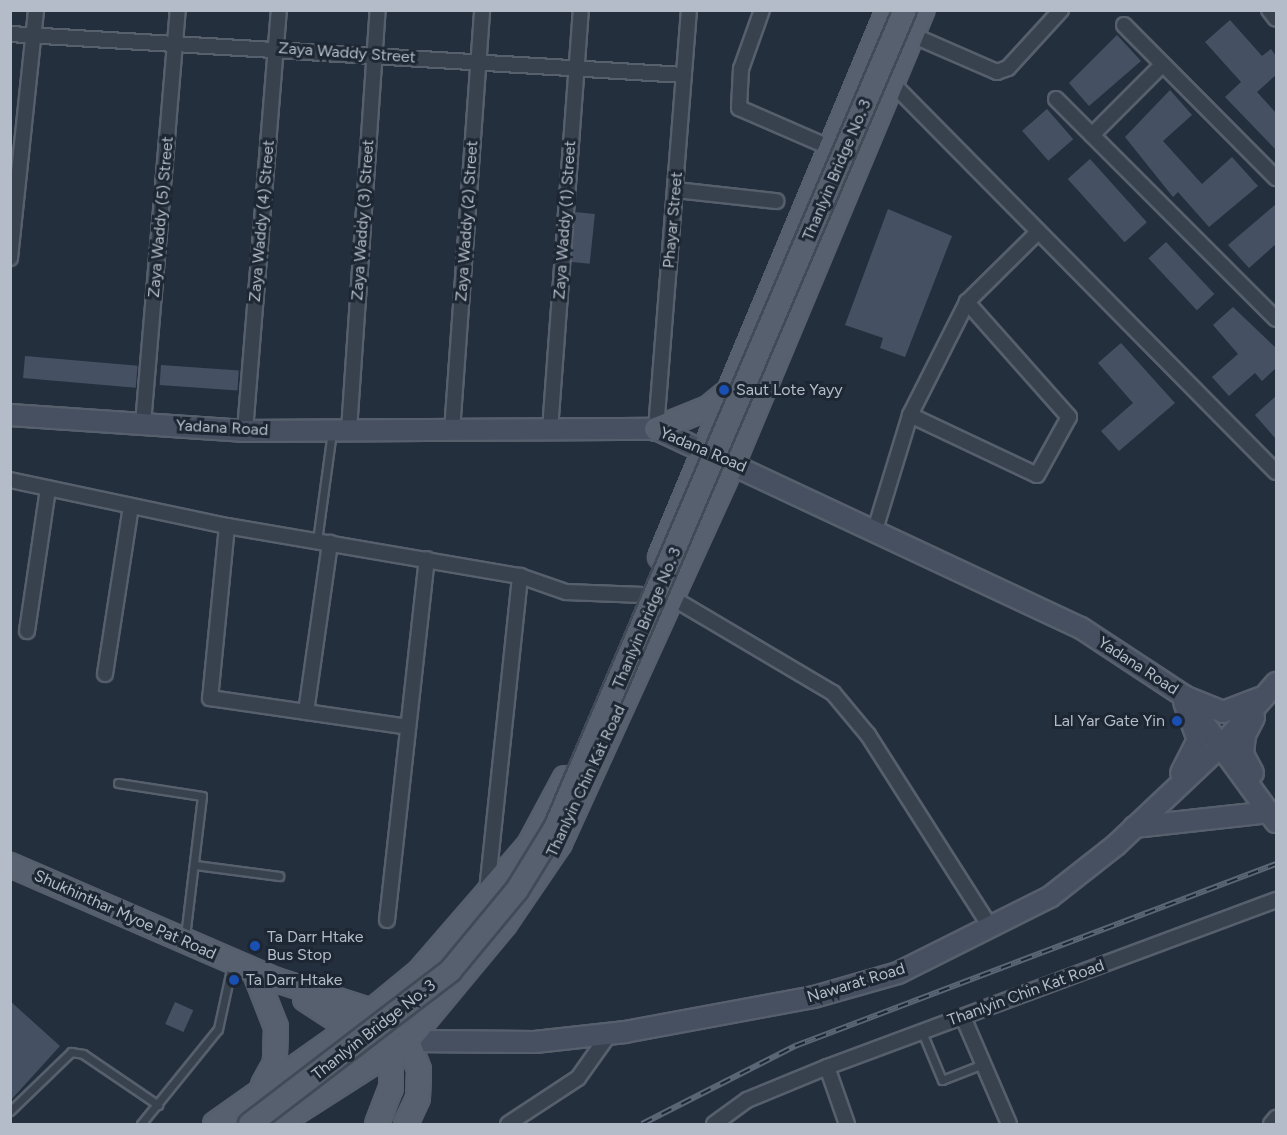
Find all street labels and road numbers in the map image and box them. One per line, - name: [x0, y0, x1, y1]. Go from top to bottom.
- street label: Zaya Waddy Street: [278, 39, 416, 67]
- street label: Thanlyin Bridge No. 3: [799, 97, 875, 243]
- street label: Zaya Waddy (5) Street: [144, 136, 178, 298]
- street label: Zaya Waddy (4) Street: [245, 139, 279, 303]
- street label: Zaya Waddy (3) Street: [348, 139, 378, 301]
- street label: Zaya Waddy (2) Street: [452, 140, 482, 302]
- street label: Zaya Waddy (1) Street: [550, 140, 580, 300]
- street label: Phayar Street: [659, 171, 687, 269]
- street label: Yadana Road: [175, 416, 269, 440]
- street label: Yadana Road: [657, 423, 749, 477]
- street label: Thanlyin Bridge No. 3: [609, 545, 685, 691]
- street label: Yadana Road: [1094, 633, 1182, 699]
- street label: Thanlyin Chin Kat Road: [542, 702, 630, 860]
- street label: Shukhinthar Myoe Pat Road: [31, 866, 219, 964]
- street label: Thanlyin Chin Kat Road: [945, 956, 1107, 1030]
- street label: Nawarat Road: [805, 959, 907, 1007]
- street label: Thanlyin Bridge No. 3: [308, 976, 440, 1084]

